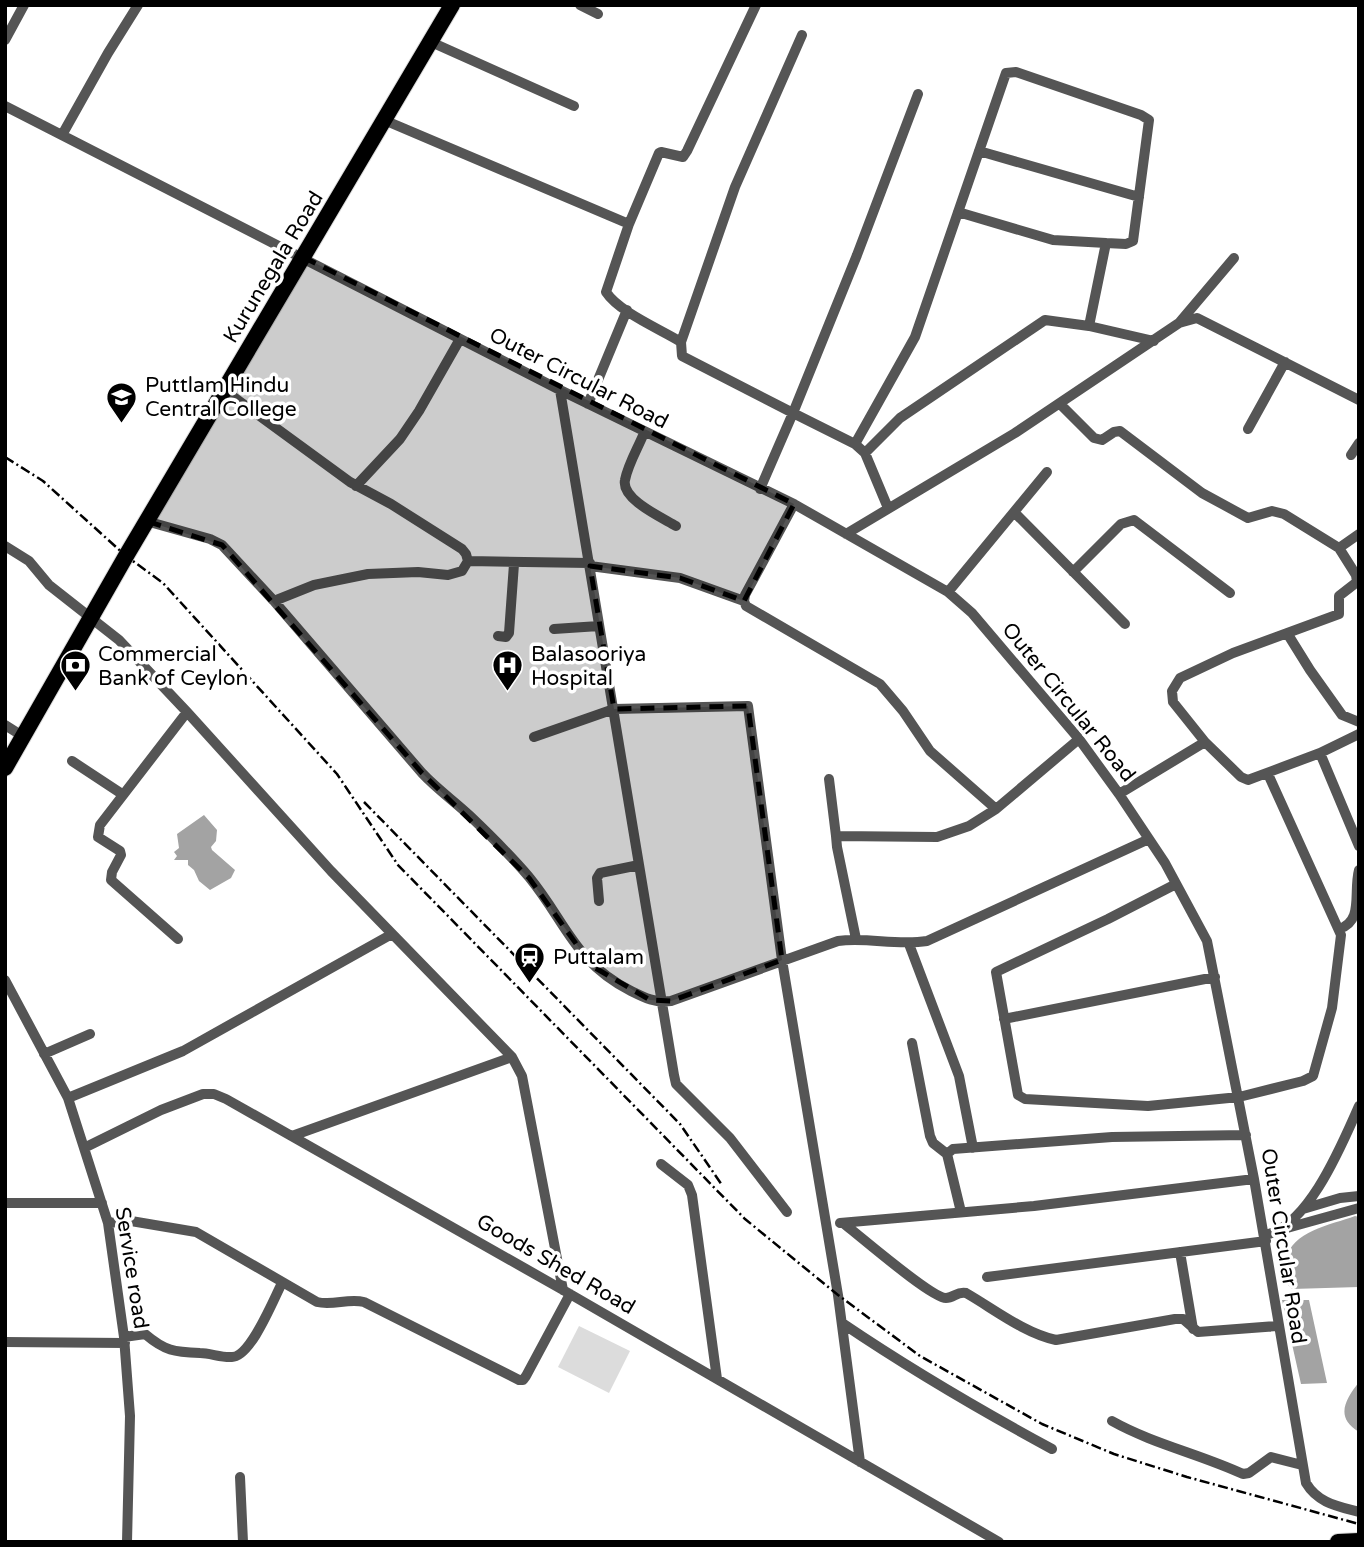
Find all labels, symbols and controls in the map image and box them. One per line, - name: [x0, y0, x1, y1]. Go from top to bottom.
- street label: Kurunegala Road: [218, 187, 329, 348]
- street label: Outer Circular Road: [485, 322, 673, 434]
- place label: Puttlam Hindu Central College: [145, 373, 297, 422]
- school or university icon: Puttlam Hindu Central College: [105, 380, 139, 424]
- street label: Outer Circular Road: [997, 618, 1141, 787]
- place label: Commercial Bank of Ceylon: [98, 642, 248, 691]
- place label: Balasooriya Hospital: [531, 642, 646, 691]
- bank icon: Commercial Bank of Ceylon: [58, 649, 92, 693]
- hospital icon: Balasooriya Hospital: [491, 649, 525, 693]
- station icon: Puttalam: [513, 940, 547, 984]
- place label: Puttalam: [553, 945, 644, 970]
- street label: Outer Circular Road: [1256, 1146, 1311, 1346]
- street label: Service road: [110, 1205, 153, 1331]
- street label: Goods Shed Road: [472, 1209, 640, 1320]

